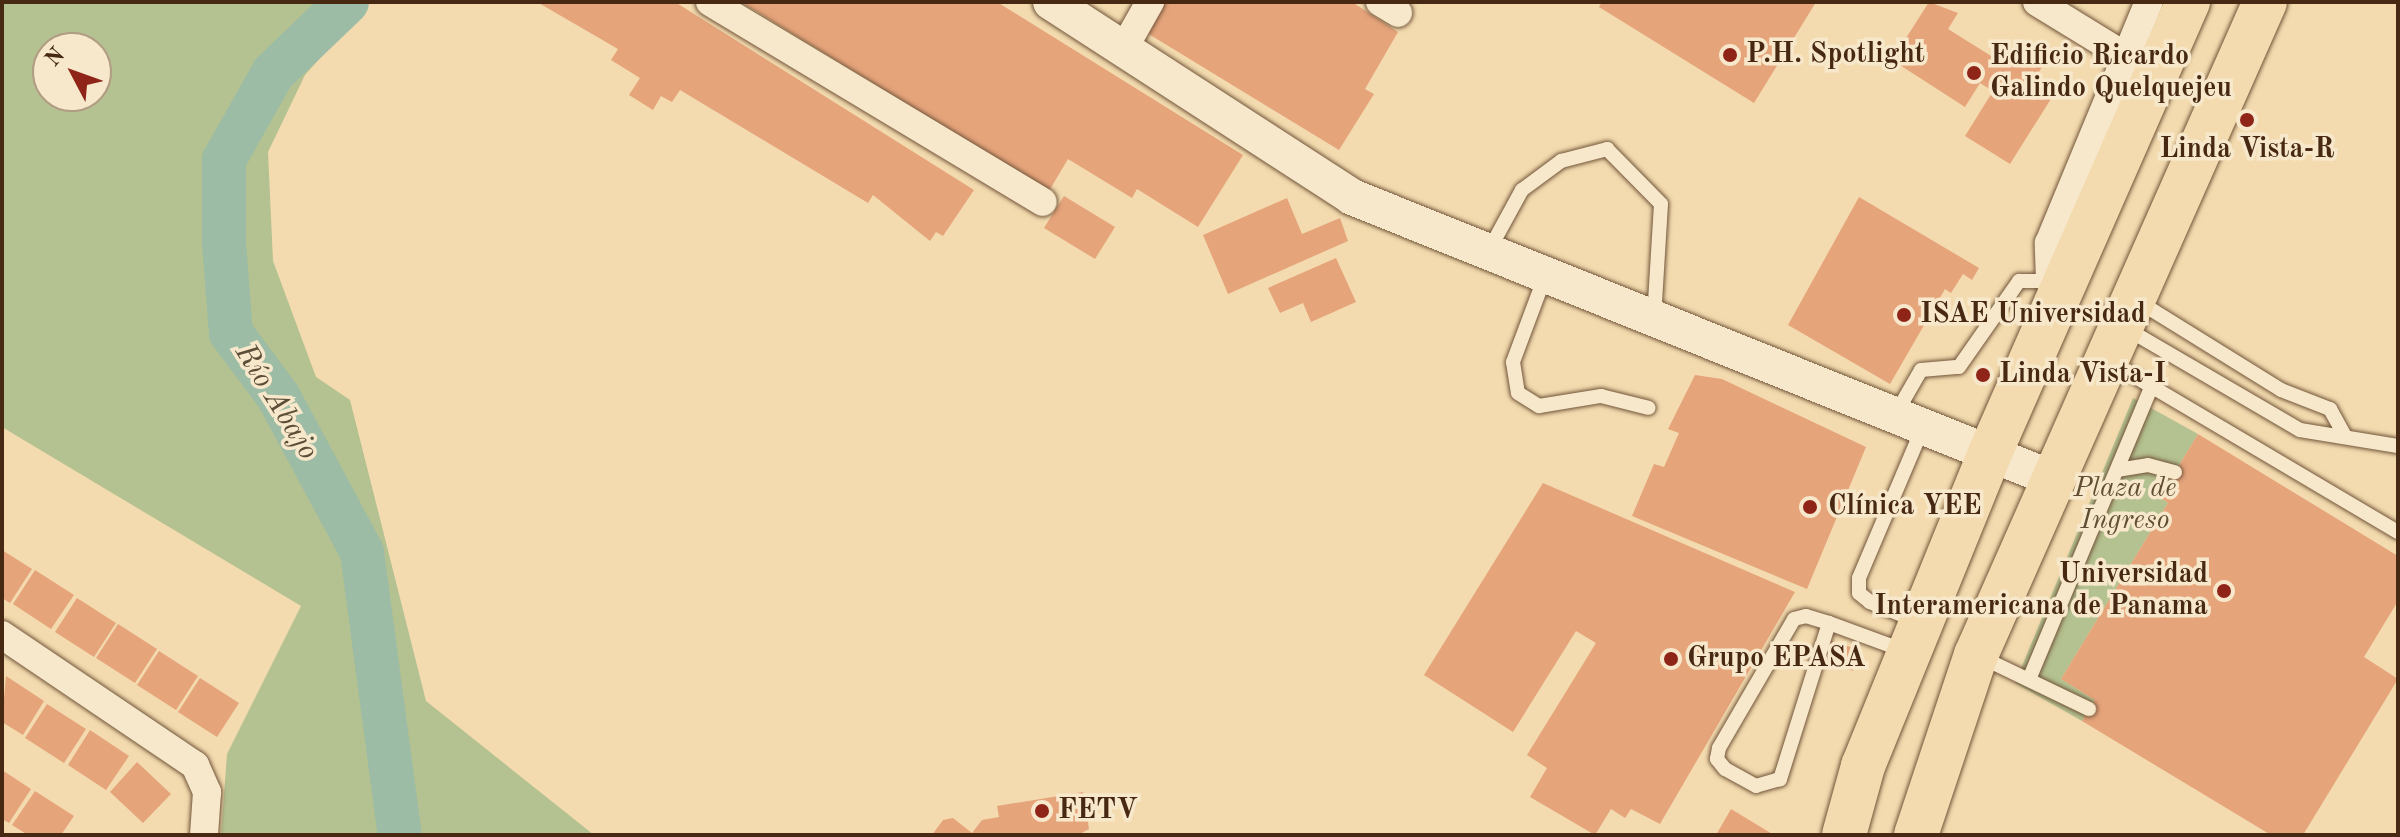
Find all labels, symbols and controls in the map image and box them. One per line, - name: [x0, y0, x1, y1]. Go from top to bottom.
- north arrow: [32, 32, 112, 112]
- place label: P.H. Spotlight: [1746, 38, 1925, 72]
- place label: Edificio Ricardo Galindo Quelquejeu: [1990, 40, 2232, 106]
- text: N: [42, 44, 69, 71]
- marker: P.H. Spotlight: [1721, 46, 1739, 64]
- marker: Edificio Ricardo Galindo Quelquejeu: [1965, 64, 1983, 82]
- marker: Linda Vista-R: [2238, 111, 2256, 129]
- place label: Linda Vista-R: [2159, 133, 2335, 167]
- place label: ISAE Universidad: [1920, 298, 2146, 332]
- marker: ISAE Universidad: [1895, 306, 1913, 324]
- water label: Río Abajo: [226, 337, 326, 467]
- place label: Linda Vista-I: [1999, 358, 2166, 392]
- marker: Linda Vista-I: [1974, 366, 1992, 384]
- park label: Plaza de Ingreso: [2074, 472, 2176, 538]
- place label: Clínica YEE: [1828, 490, 1982, 524]
- marker: Clínica YEE: [1799, 496, 1821, 518]
- place label: Universidad Interamericana de Panama: [1874, 558, 2208, 624]
- marker: Universidad Interamericana de Panama: [2215, 582, 2233, 600]
- place label: Grupo EPASA: [1687, 642, 1866, 676]
- marker: Grupo EPASA: [1662, 650, 1680, 668]
- place label: FETV: [1058, 794, 1138, 828]
- marker: FETV: [1033, 802, 1051, 820]

